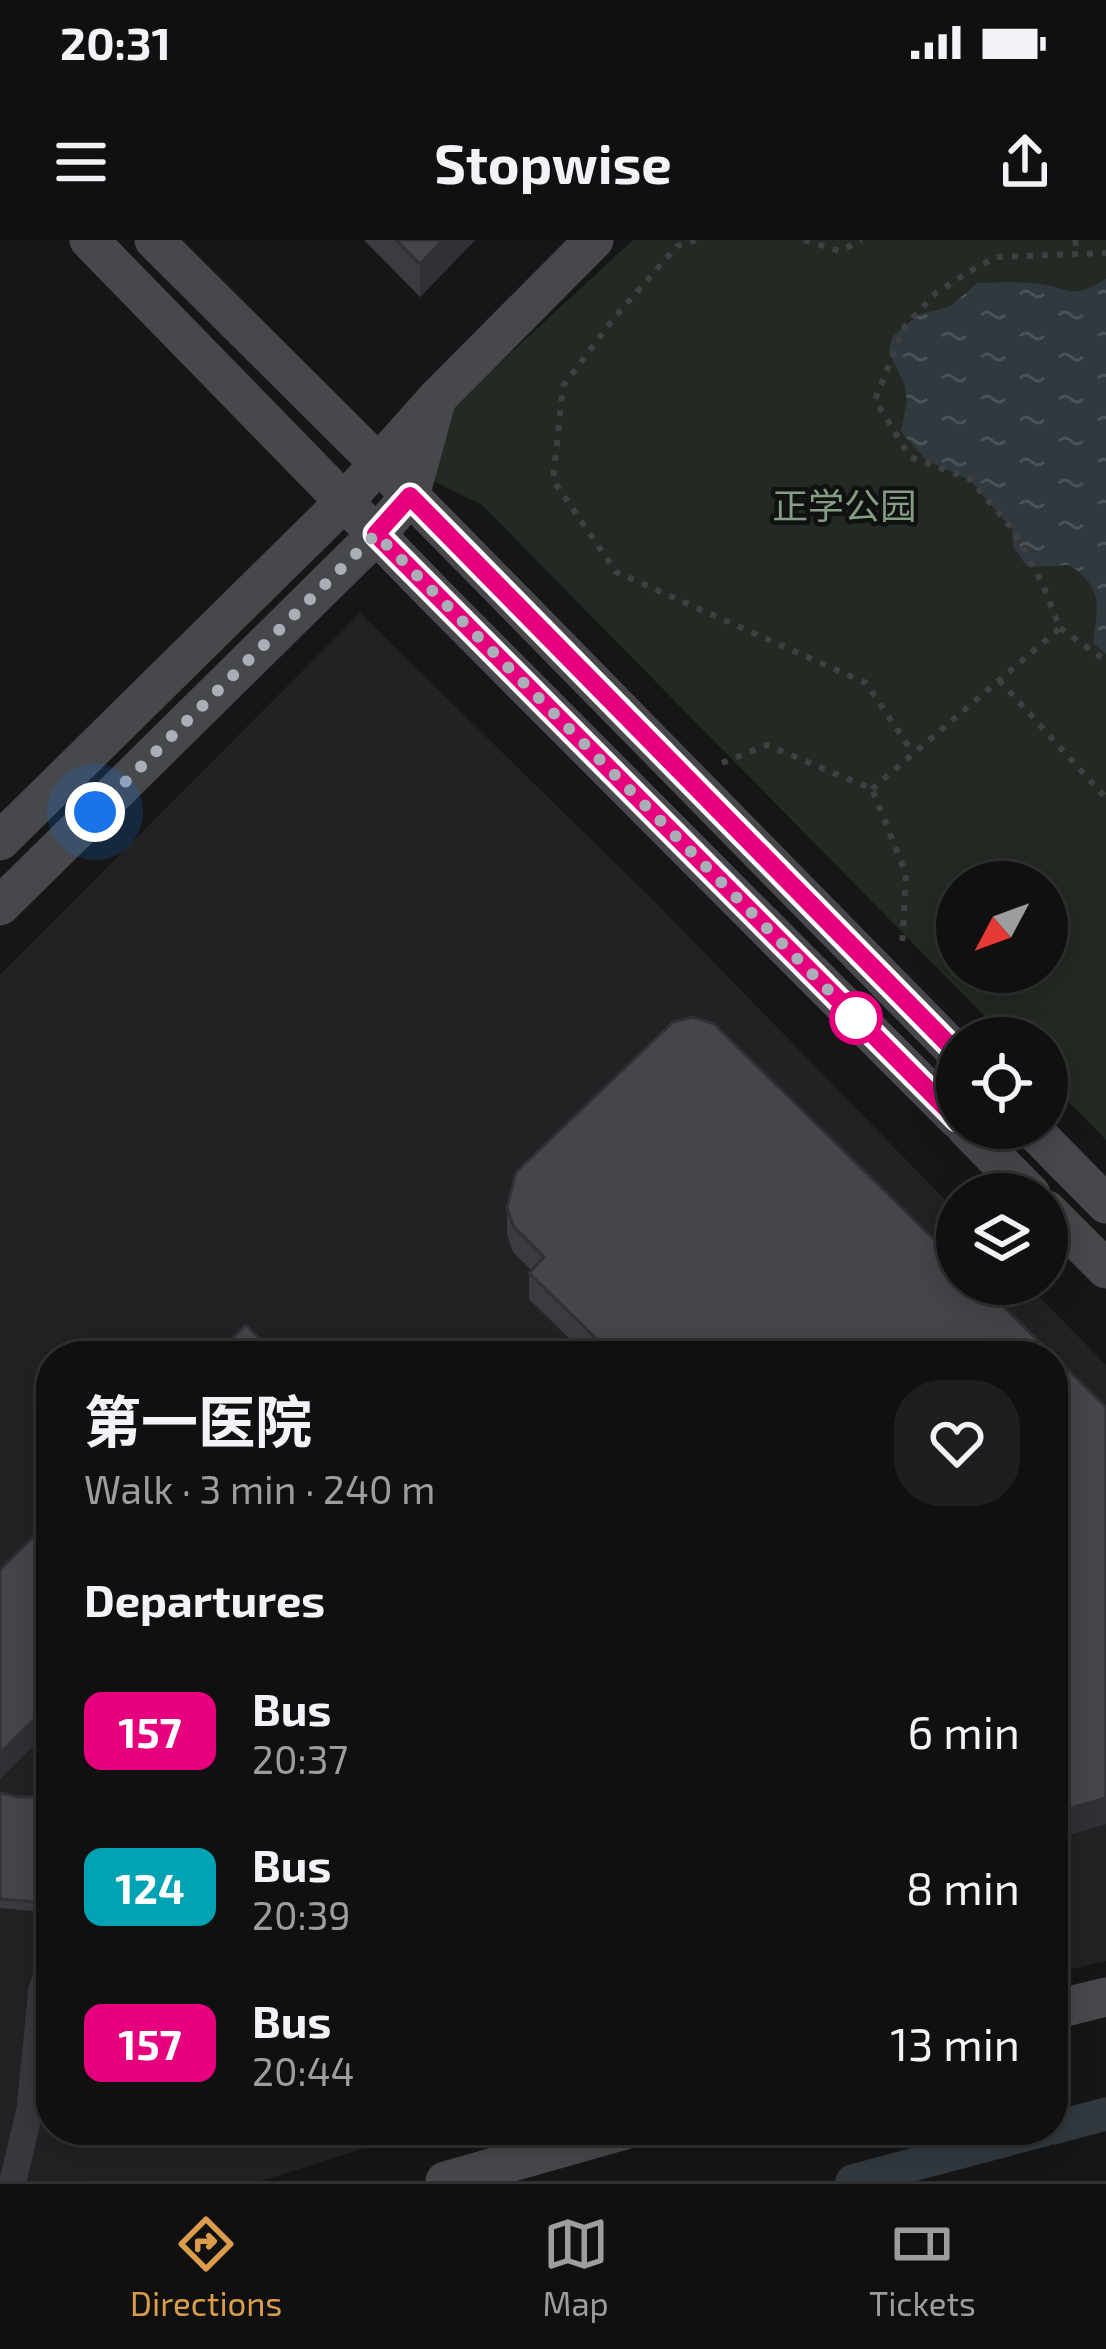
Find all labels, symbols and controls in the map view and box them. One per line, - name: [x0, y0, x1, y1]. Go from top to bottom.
- text: 20:31: [60, 15, 171, 69]
- icon: menu: [48, 129, 114, 195]
- icon: share: [992, 129, 1058, 195]
- text: Stopwise: [434, 130, 672, 195]
- park label: 正学公园: [772, 483, 916, 526]
- your location: [65, 782, 125, 842]
- north arrow: [936, 861, 1068, 993]
- map controls: [936, 861, 1068, 1305]
- unlabelled marker: [831, 993, 881, 1043]
- button: locate: [936, 1017, 1068, 1149]
- button: layers: [936, 1173, 1068, 1305]
- button: heart: [894, 1380, 1020, 1506]
- text: 第一医院: [84, 1386, 312, 1454]
- text: Walk · 3 min · 240 m: [84, 1465, 435, 1512]
- text: Departures: [84, 1572, 325, 1626]
- text: Bus: [252, 1681, 331, 1735]
- text: 6 min: [907, 1704, 1020, 1758]
- text: 157: [118, 1706, 182, 1756]
- text: 20:37: [252, 1735, 348, 1782]
- text: Bus: [252, 1837, 331, 1891]
- text: 8 min: [906, 1860, 1020, 1914]
- text: 124: [115, 1862, 185, 1912]
- text: 20:39: [252, 1891, 351, 1938]
- text: Bus: [252, 1993, 331, 2047]
- text: 13 min: [890, 2016, 1020, 2070]
- text: 157: [118, 2018, 182, 2068]
- text: 20:44: [252, 2047, 355, 2094]
- tab: Directions: [130, 2211, 282, 2323]
- tab: Map: [543, 2211, 609, 2323]
- tab: Tickets: [869, 2211, 976, 2323]

